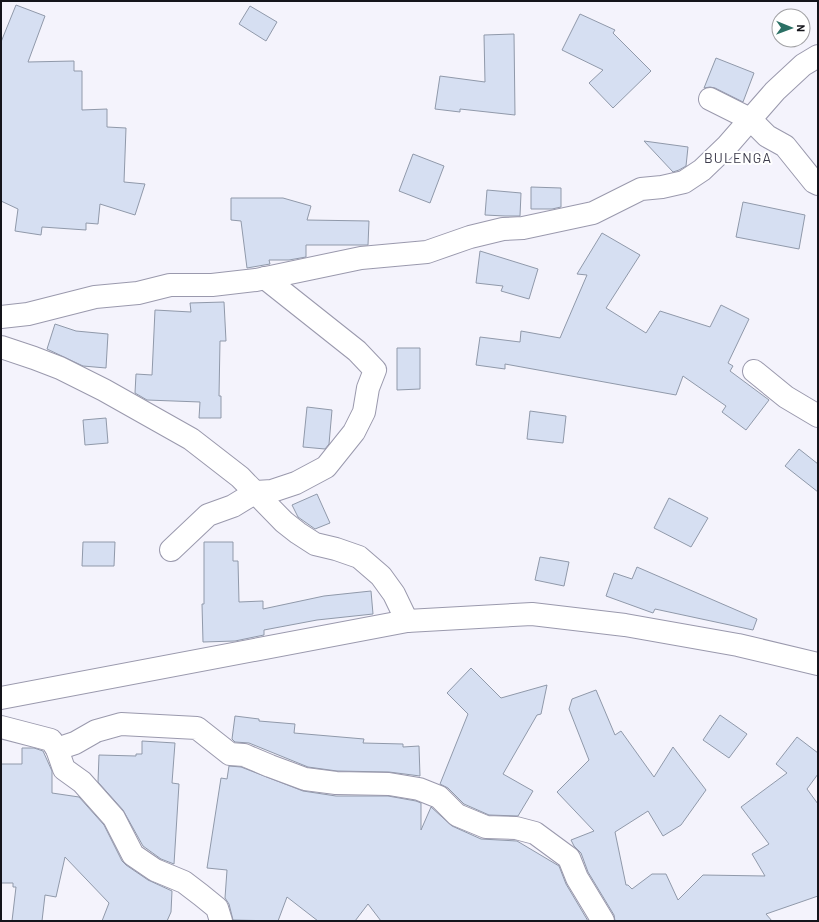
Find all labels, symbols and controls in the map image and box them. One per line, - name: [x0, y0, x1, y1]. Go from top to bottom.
- north arrow: [771, 8, 811, 48]
- text: N: [795, 24, 808, 32]
- district label: BULENGA: [704, 149, 772, 166]

